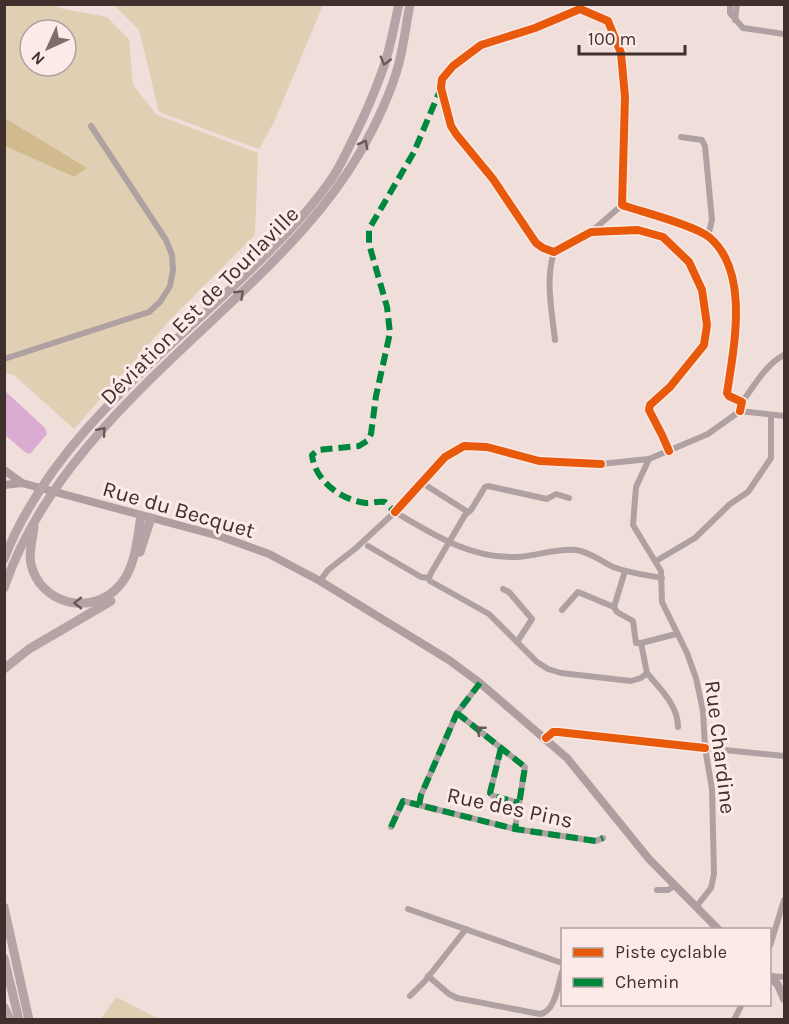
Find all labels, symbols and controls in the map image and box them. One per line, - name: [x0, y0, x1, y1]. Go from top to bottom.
- north arrow: [18, 18, 78, 78]
- scale bar: [579, 18, 686, 56]
- text: 100 m: [588, 28, 636, 50]
- text: N: [27, 47, 49, 69]
- one-way arrow: [380, 55, 392, 66]
- one-way arrow: [357, 140, 368, 151]
- street label: Déviation Est de Tourlaville: [95, 201, 304, 410]
- one-way arrow: [234, 290, 244, 301]
- one-way arrow: [95, 427, 106, 438]
- street label: Rue du Becquet: [100, 476, 258, 544]
- one-way arrow: [73, 597, 82, 609]
- street label: Rue Chardine: [699, 679, 741, 815]
- one-way arrow: [475, 726, 486, 737]
- street label: Rue des Pins: [444, 782, 575, 834]
- legend: [561, 928, 771, 1006]
- text: Piste cyclable: [615, 941, 727, 963]
- text: Chemin: [615, 971, 679, 993]

